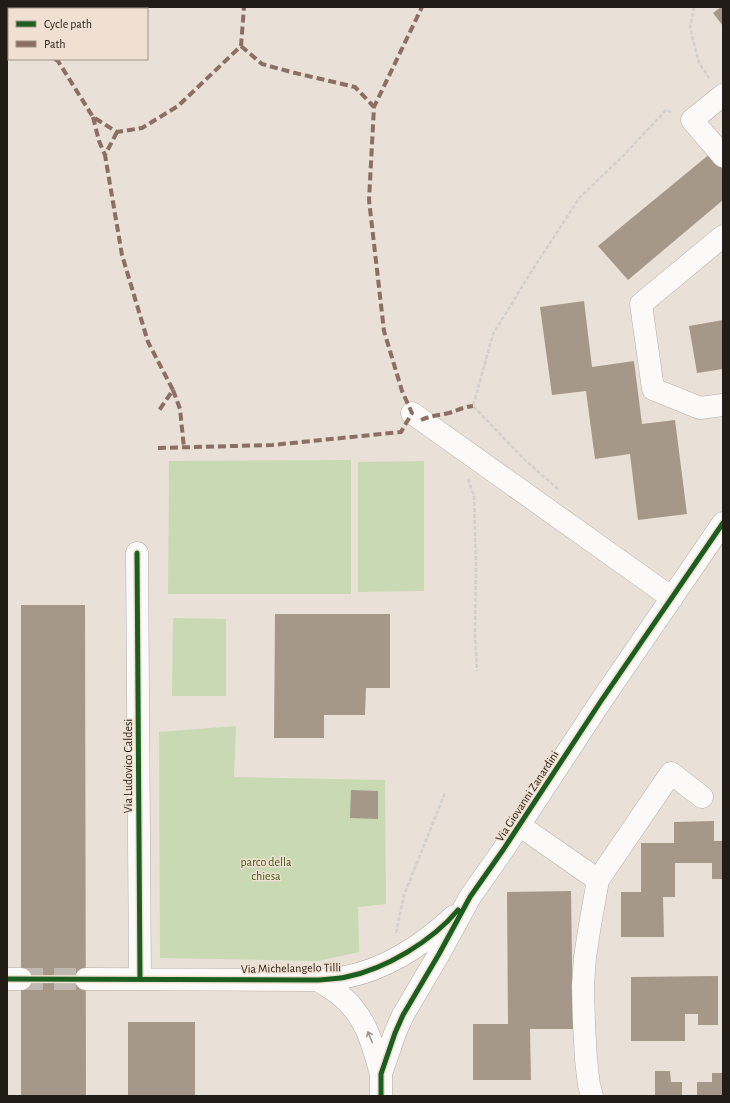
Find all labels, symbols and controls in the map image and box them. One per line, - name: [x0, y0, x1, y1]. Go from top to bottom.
- legend: [8, 8, 148, 60]
- text: Cycle path: [44, 18, 92, 31]
- text: Path: [44, 38, 66, 50]
- street label: Via Ludovico Caldesi: [122, 719, 134, 813]
- street label: Via Giovanni Zanardini: [493, 748, 561, 844]
- park label: parco della chiesa: [240, 856, 292, 882]
- street label: Via Michelangelo Tilli: [241, 961, 341, 975]
- one-way arrow: [366, 1031, 373, 1043]

